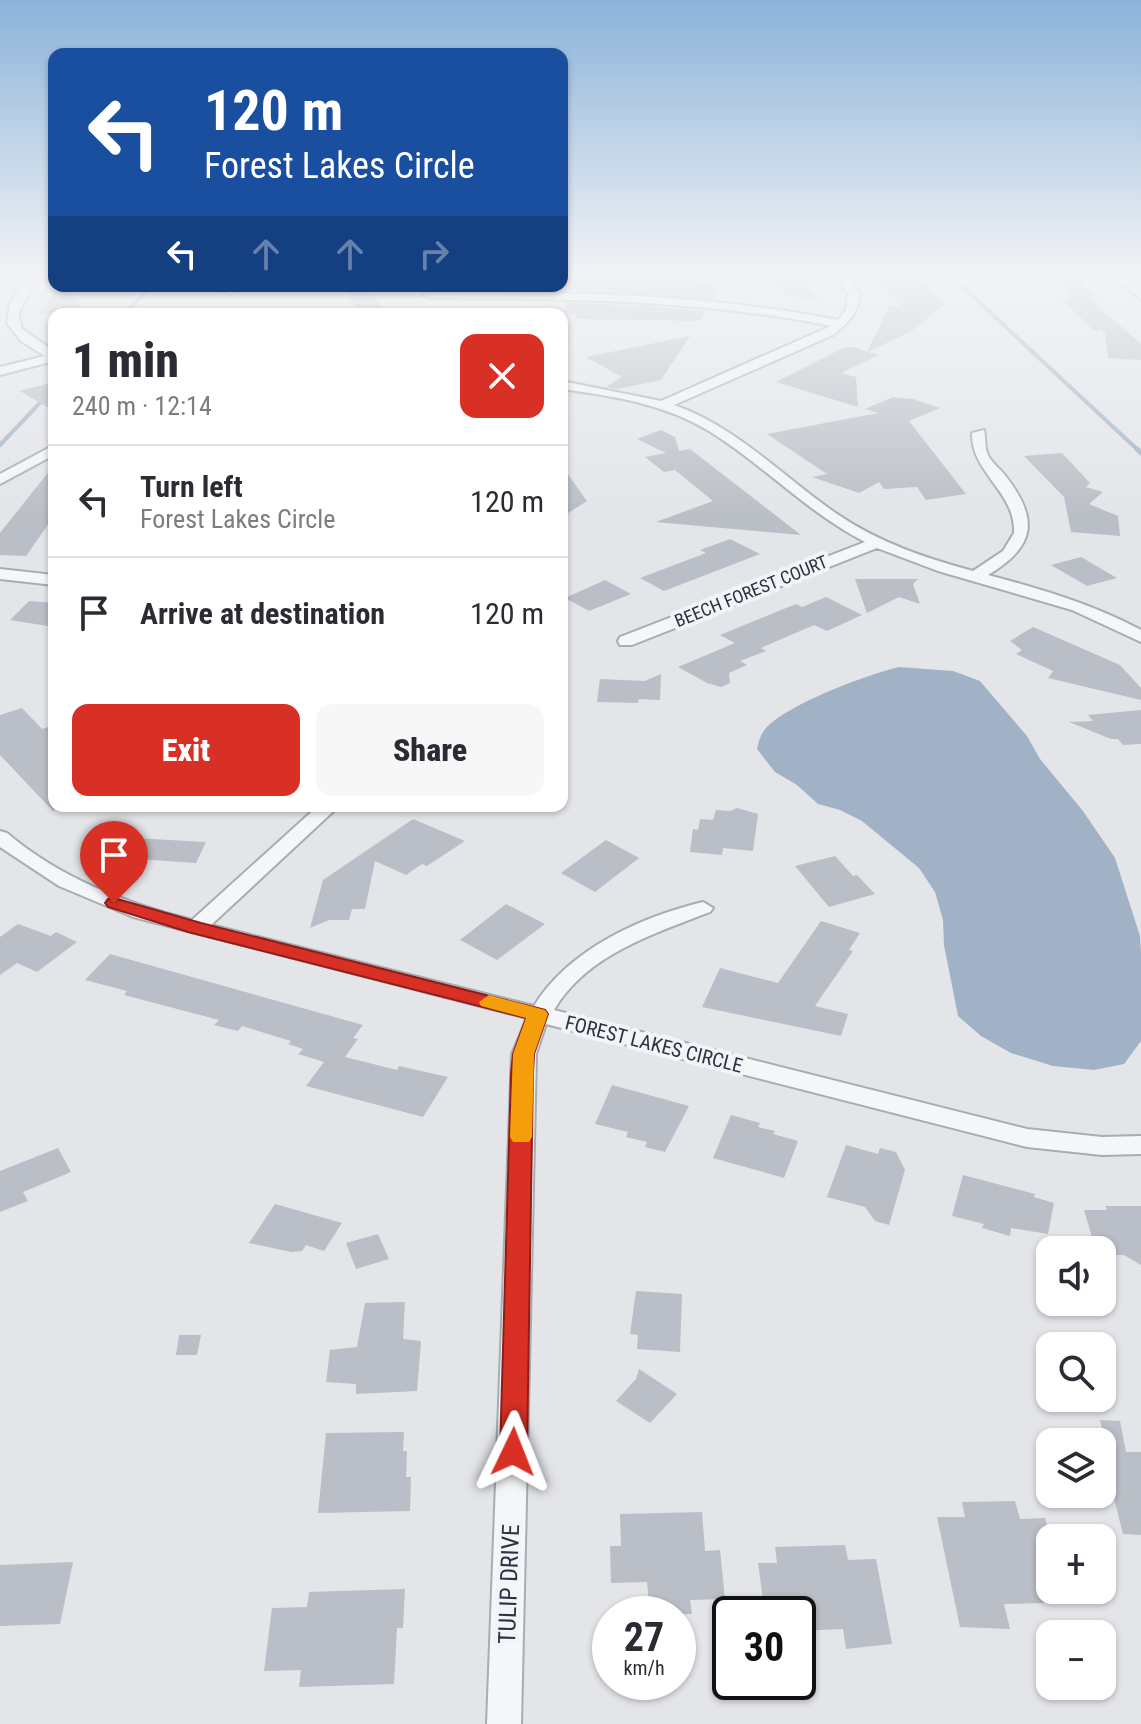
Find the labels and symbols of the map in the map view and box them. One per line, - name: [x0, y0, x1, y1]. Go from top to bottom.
- street label: BEECH FOREST COURT: [671, 551, 831, 631]
- pin: [80, 821, 148, 903]
- street label: FOREST LAKES CIRCLE: [563, 1010, 745, 1078]
- position arrow: [471, 1410, 555, 1494]
- street label: TULIP DRIVE: [493, 1523, 525, 1644]
- speed limit sign: 30: [712, 1596, 816, 1700]

